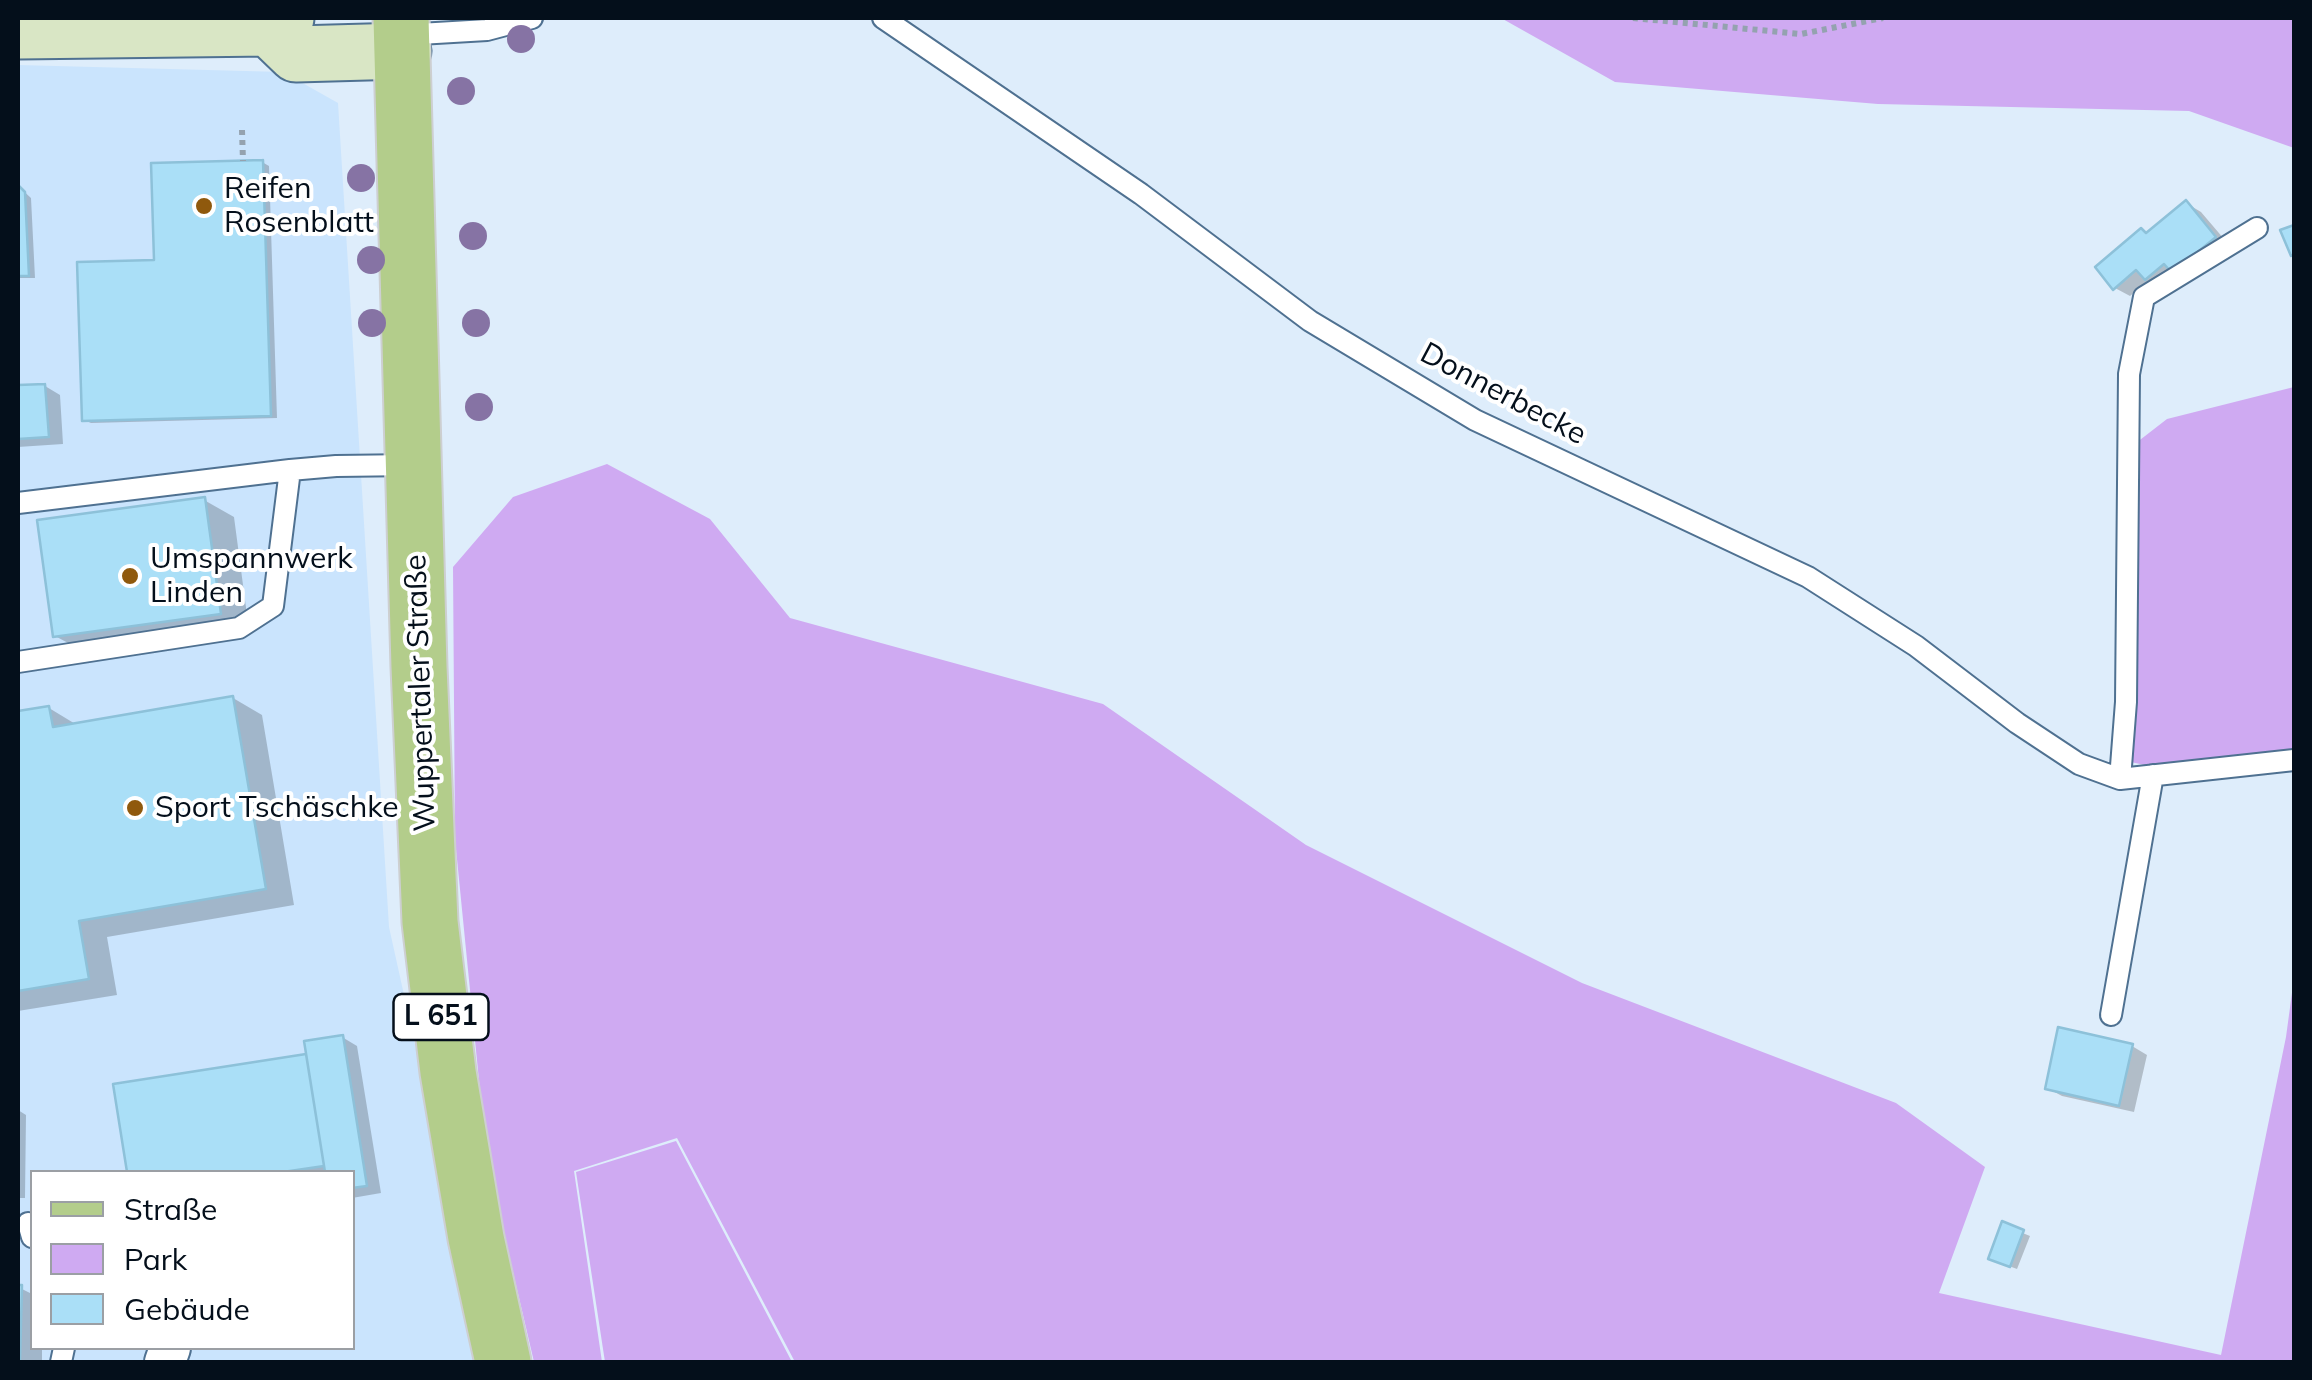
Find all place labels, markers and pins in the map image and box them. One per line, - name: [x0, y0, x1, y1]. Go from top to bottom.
- place label: Reifen Rosenblatt: [224, 171, 374, 242]
- marker: Reifen Rosenblatt: [193, 195, 215, 217]
- place label: Umspannwerk Linden: [150, 541, 353, 612]
- marker: Umspannwerk Linden: [119, 565, 141, 587]
- place label: Sport Tschäschke: [155, 790, 399, 826]
- marker: Sport Tschäschke: [124, 797, 146, 819]

